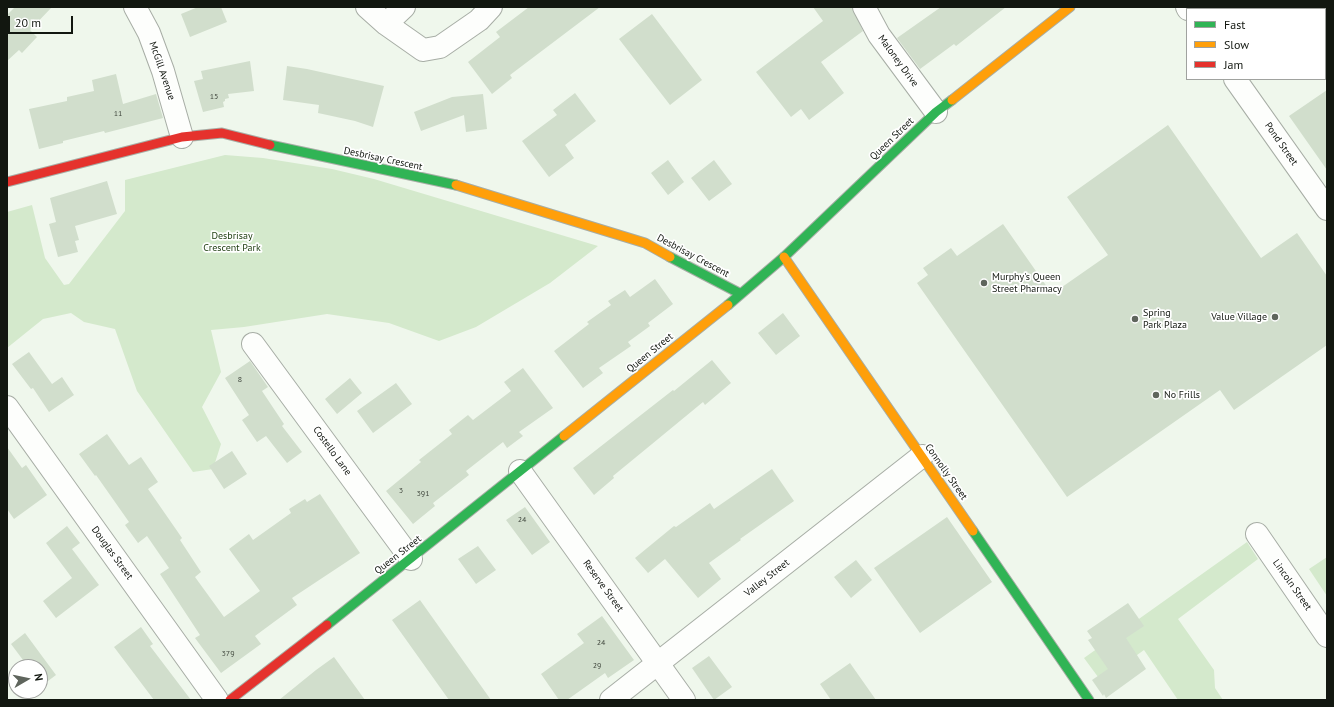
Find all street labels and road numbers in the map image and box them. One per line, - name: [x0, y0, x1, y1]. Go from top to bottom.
- street label: Maloney Drive: [875, 33, 921, 89]
- street label: McGill Avenue: [146, 40, 178, 102]
- street label: Queen Street: [868, 115, 916, 163]
- street label: Pond Street: [1262, 120, 1300, 168]
- street label: Desbrisay Crescent: [342, 145, 424, 173]
- street label: Desbrisay Crescent: [655, 232, 731, 280]
- street label: Queen Street: [624, 331, 676, 375]
- street label: Costello Lane: [310, 424, 354, 478]
- street label: Connolly Street: [922, 442, 970, 502]
- street label: Douglas Street: [89, 524, 135, 582]
- street label: Queen Street: [372, 533, 424, 577]
- street label: Valley Street: [742, 557, 792, 599]
- street label: Lincoln Street: [1270, 557, 1314, 613]
- street label: Reserve Street: [580, 558, 626, 614]

